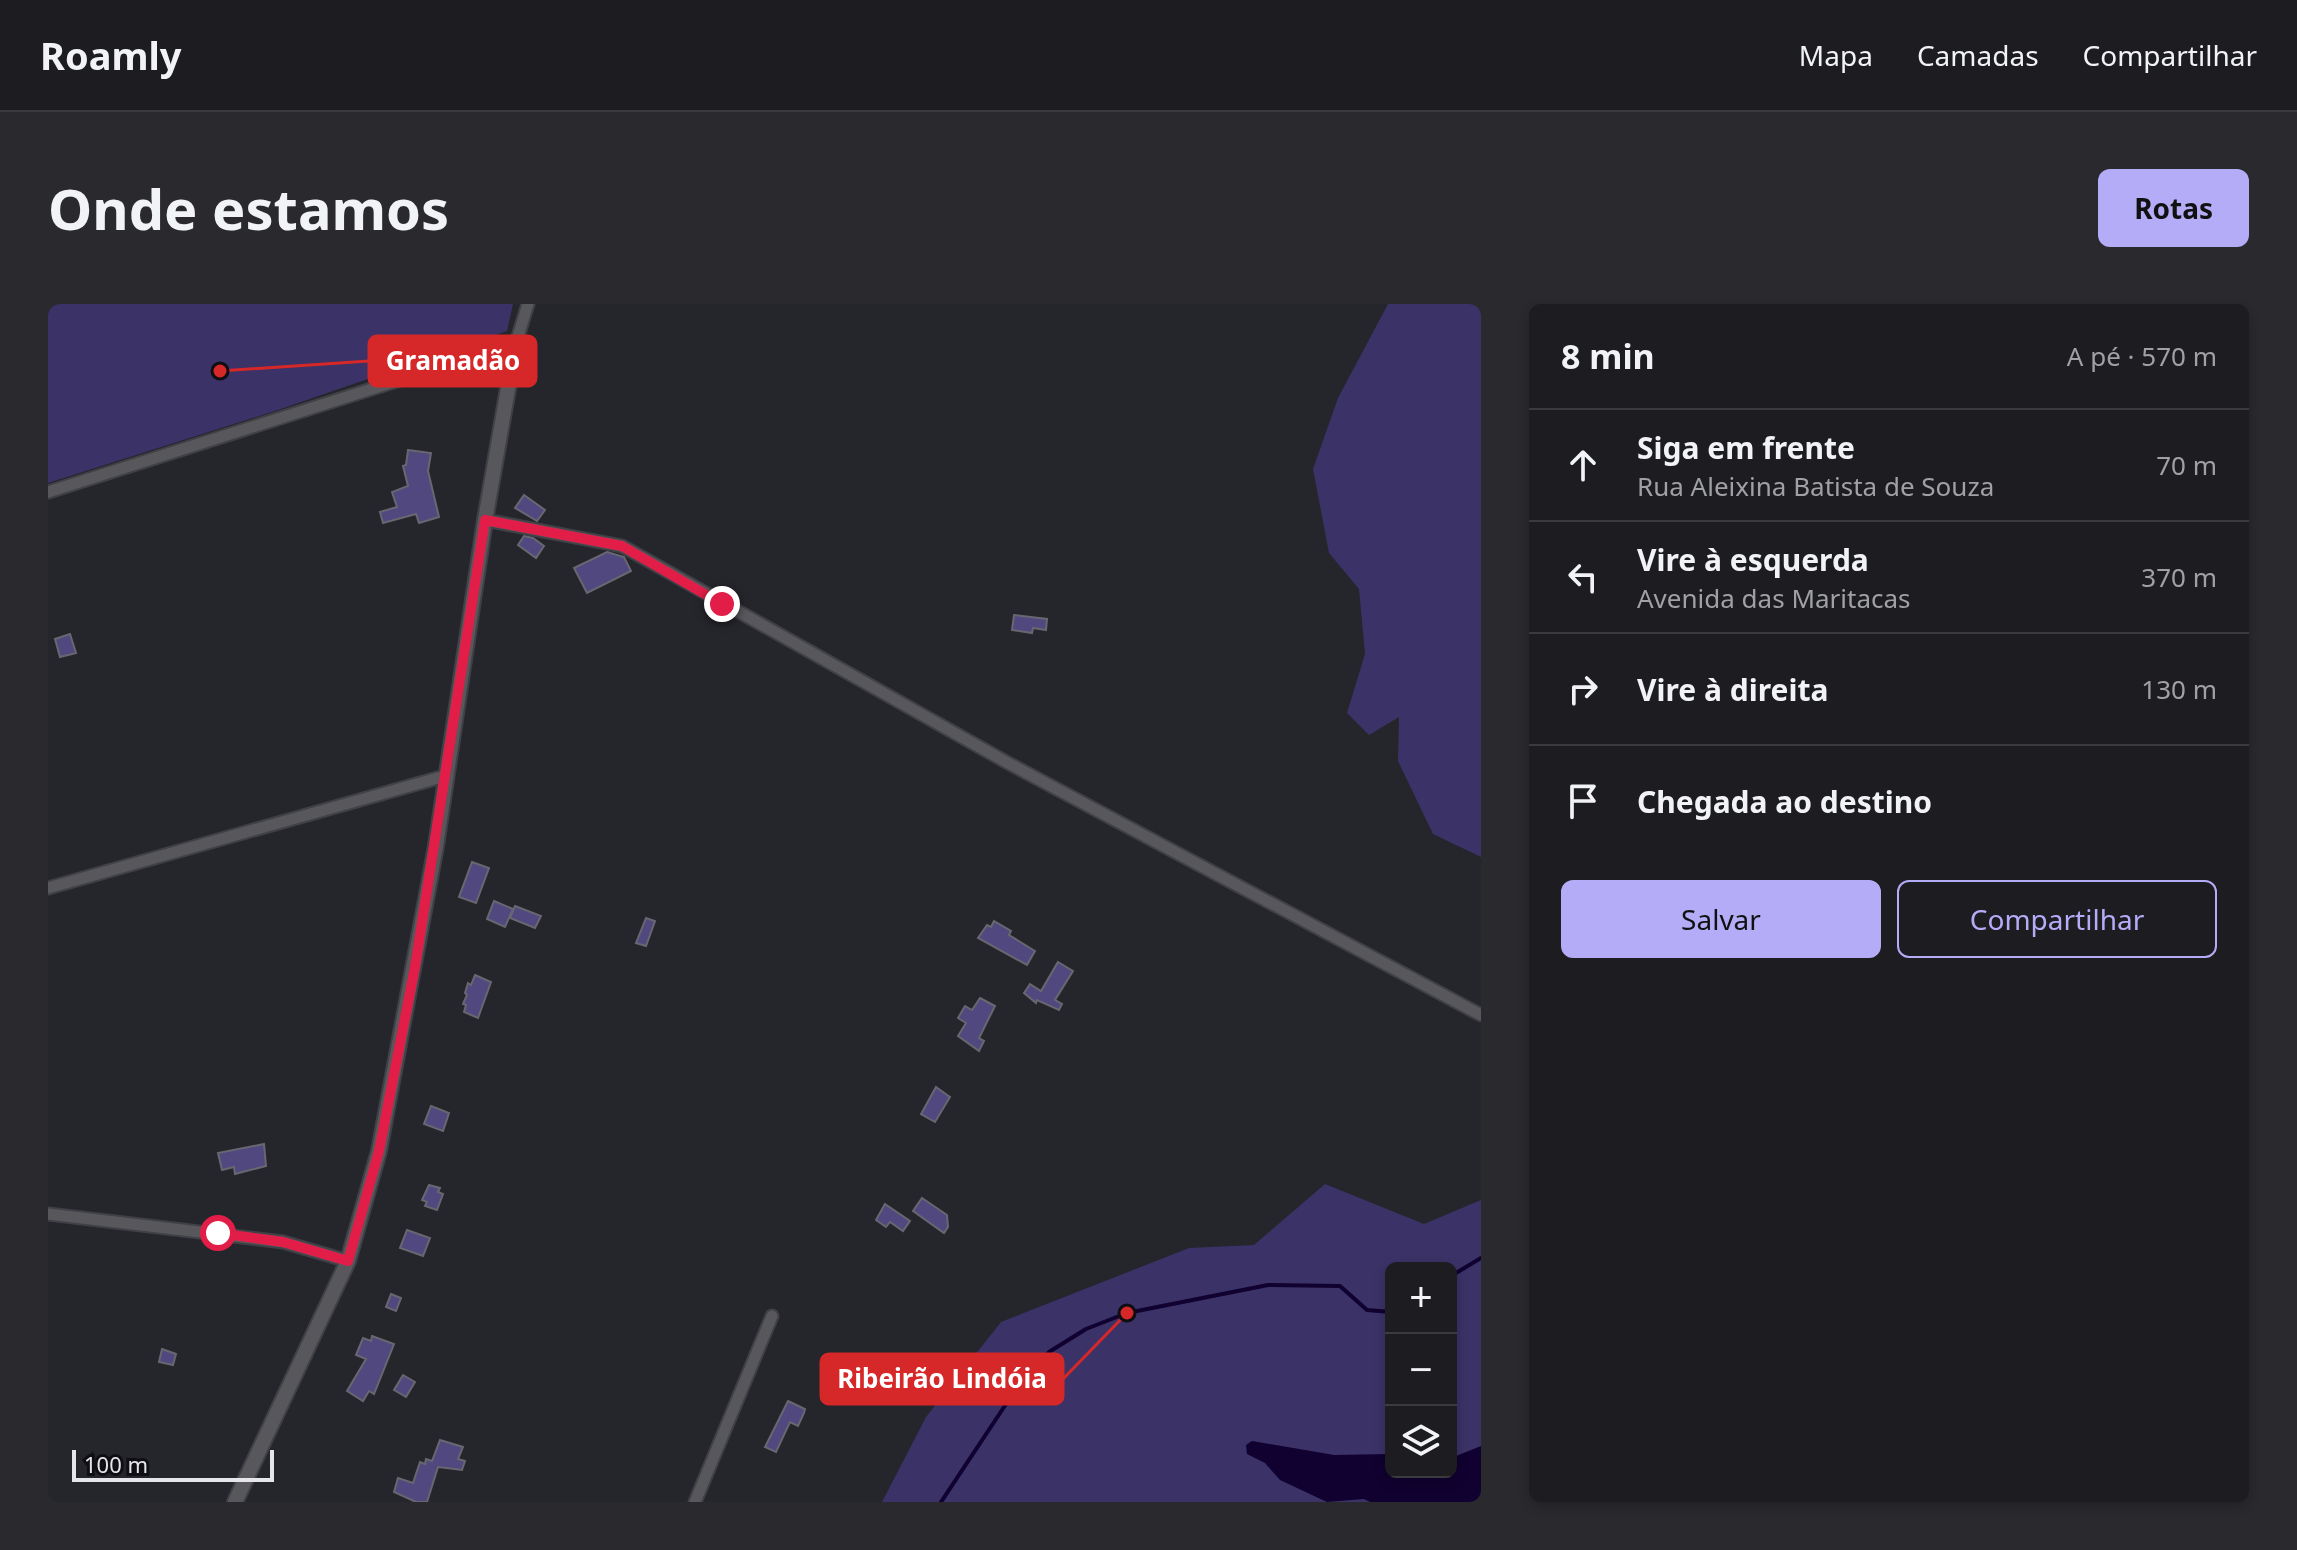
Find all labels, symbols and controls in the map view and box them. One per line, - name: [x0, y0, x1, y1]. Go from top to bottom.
- text: Roamly: [40, 29, 182, 81]
- text: Mapa: [1799, 36, 1873, 74]
- text: Camadas: [1917, 36, 2039, 74]
- text: Compartilhar: [2083, 36, 2257, 74]
- button: Rotas: [2098, 169, 2249, 247]
- text: Onde estamos: [48, 170, 449, 246]
- text: 8 min: [1561, 333, 1655, 379]
- callout: Gramadão: [369, 336, 536, 386]
- text: A pé · 570 m: [2067, 338, 2217, 374]
- text: Gramadão: [386, 342, 520, 378]
- text: Siga em frente: [1637, 427, 1855, 468]
- icon: ahead: [1561, 443, 1605, 487]
- text: 70 m: [2156, 447, 2217, 483]
- text: Rua Aleixina Batista de Souza: [1637, 468, 1994, 504]
- text: Vire à esquerda: [1637, 539, 1869, 580]
- icon: left: [1561, 555, 1605, 599]
- text: 370 m: [2141, 559, 2217, 595]
- text: Avenida das Maritacas: [1637, 580, 1911, 616]
- route end: [704, 586, 740, 622]
- icon: right: [1561, 667, 1605, 711]
- text: Vire à direita: [1637, 669, 1828, 710]
- text: 130 m: [2141, 671, 2217, 707]
- icon: arrive: [1561, 779, 1605, 823]
- text: Chegada ao destino: [1637, 781, 1932, 822]
- button: Salvar: [1561, 880, 1881, 958]
- button: Compartilhar: [1897, 880, 2217, 958]
- route start: [200, 1215, 236, 1251]
- map controls: [1385, 1262, 1457, 1478]
- button: +: [1385, 1262, 1457, 1334]
- button: −: [1385, 1334, 1457, 1406]
- callout: Ribeirão Lindóia: [821, 1354, 1063, 1404]
- text: Ribeirão Lindóia: [837, 1360, 1047, 1396]
- button: layers: [1385, 1406, 1457, 1478]
- scale bar: [72, 1446, 274, 1482]
- text: 100 m: [84, 1449, 148, 1479]

